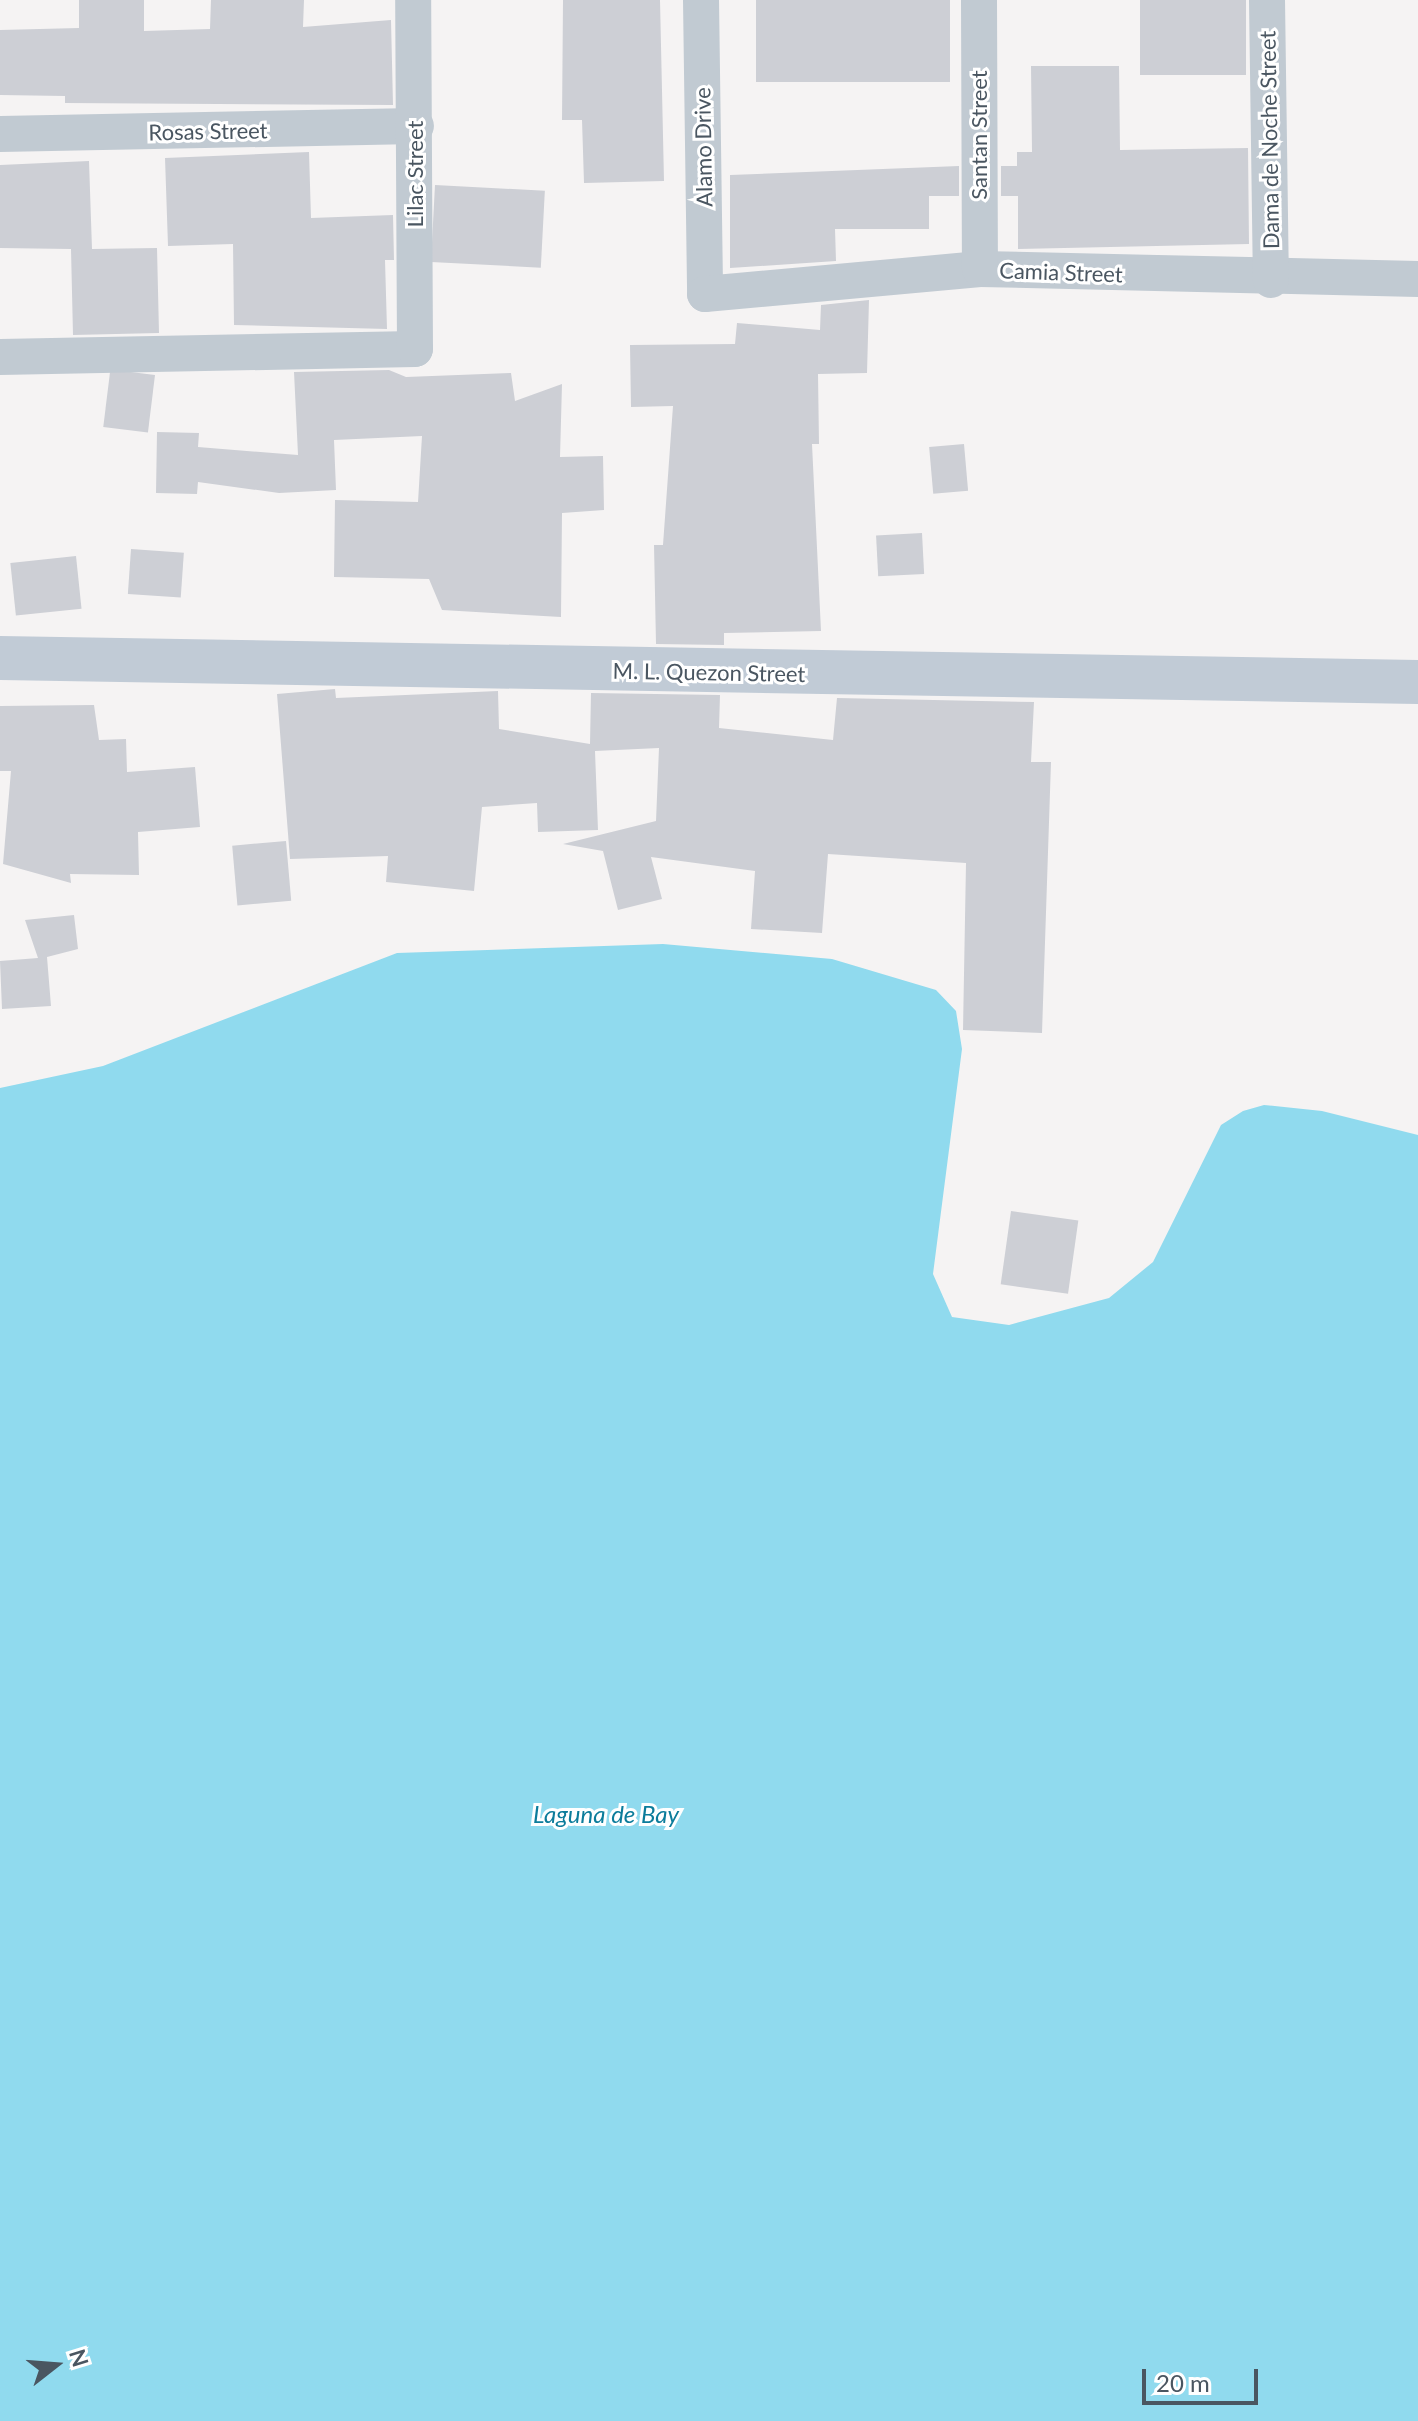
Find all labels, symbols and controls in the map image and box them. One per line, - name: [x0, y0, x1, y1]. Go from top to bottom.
- street label: Dama de Noche Street: [1254, 31, 1284, 249]
- street label: Santan Street: [966, 70, 992, 200]
- street label: Alamo Drive: [689, 87, 717, 207]
- street label: Rosas Street: [148, 117, 268, 145]
- street label: Lilac Street: [402, 121, 428, 227]
- street label: Camia Street: [999, 257, 1123, 287]
- street label: M. L. Quezon Street: [612, 657, 806, 687]
- water label: Laguna de Bay: [533, 1800, 679, 1828]
- north arrow: [16, 2325, 96, 2405]
- text: N: [64, 2346, 95, 2370]
- scale bar: [1146, 2353, 1262, 2403]
- text: 20 m: [1156, 2368, 1210, 2397]

